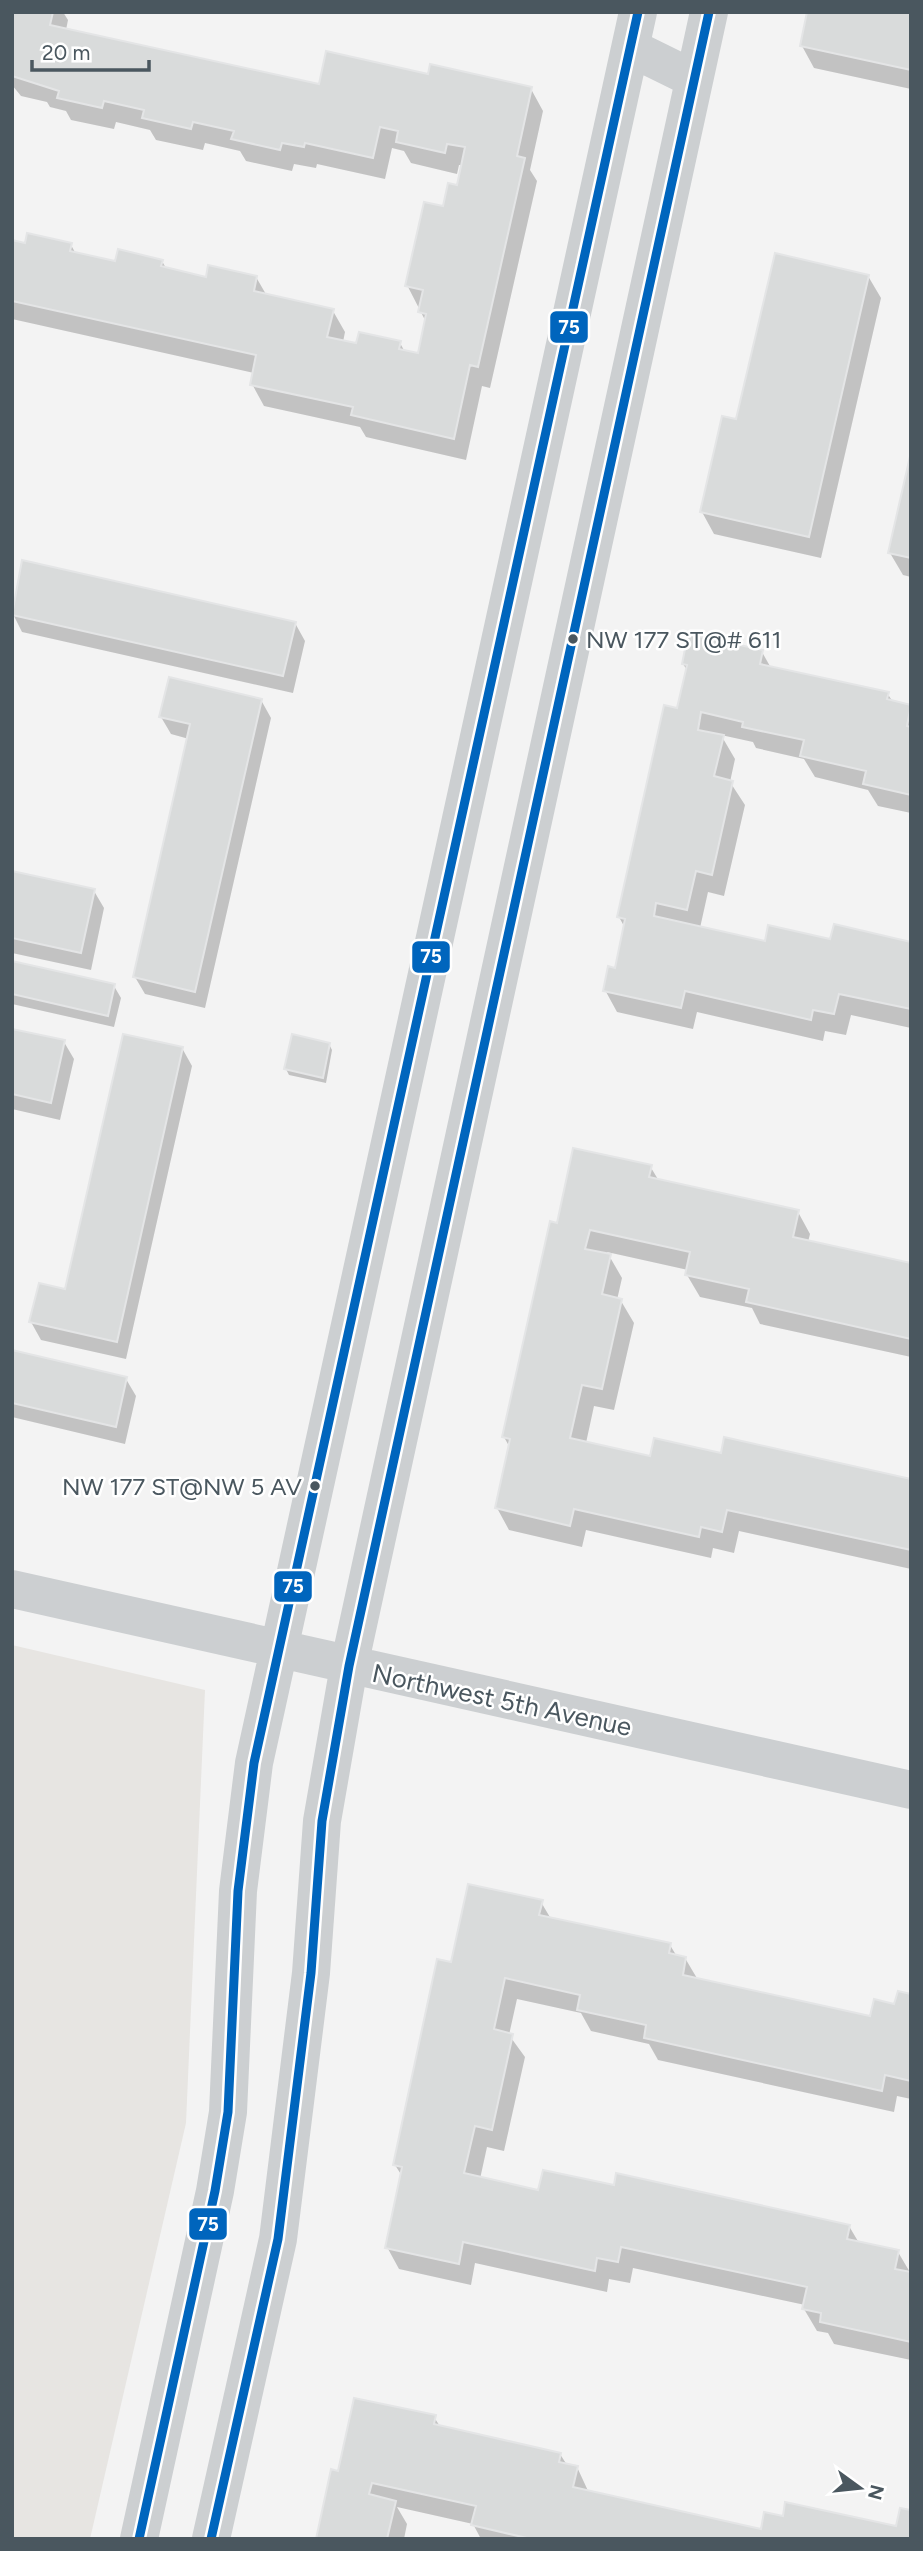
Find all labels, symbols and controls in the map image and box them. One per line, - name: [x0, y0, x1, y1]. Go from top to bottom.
- scale bar: [32, 28, 149, 72]
- text: 20 m: [42, 40, 90, 65]
- line badge: 75: [549, 310, 589, 344]
- text: 75: [558, 316, 580, 339]
- place label: NW 177 ST@# 611: [586, 625, 781, 654]
- marker: NW 177 ST@# 611: [566, 632, 580, 646]
- line badge: 75: [411, 940, 451, 974]
- text: 75: [420, 945, 442, 968]
- place label: NW 177 ST@NW 5 AV: [62, 1472, 302, 1501]
- marker: NW 177 ST@NW 5 AV: [308, 1479, 322, 1493]
- line badge: 75: [273, 1570, 313, 1603]
- text: 75: [282, 1575, 304, 1598]
- street label: Northwest 5th Avenue: [369, 1657, 635, 1743]
- line badge: 75: [188, 2207, 228, 2241]
- text: 75: [197, 2213, 219, 2236]
- north arrow: [825, 2453, 895, 2523]
- text: N: [863, 2482, 889, 2502]

